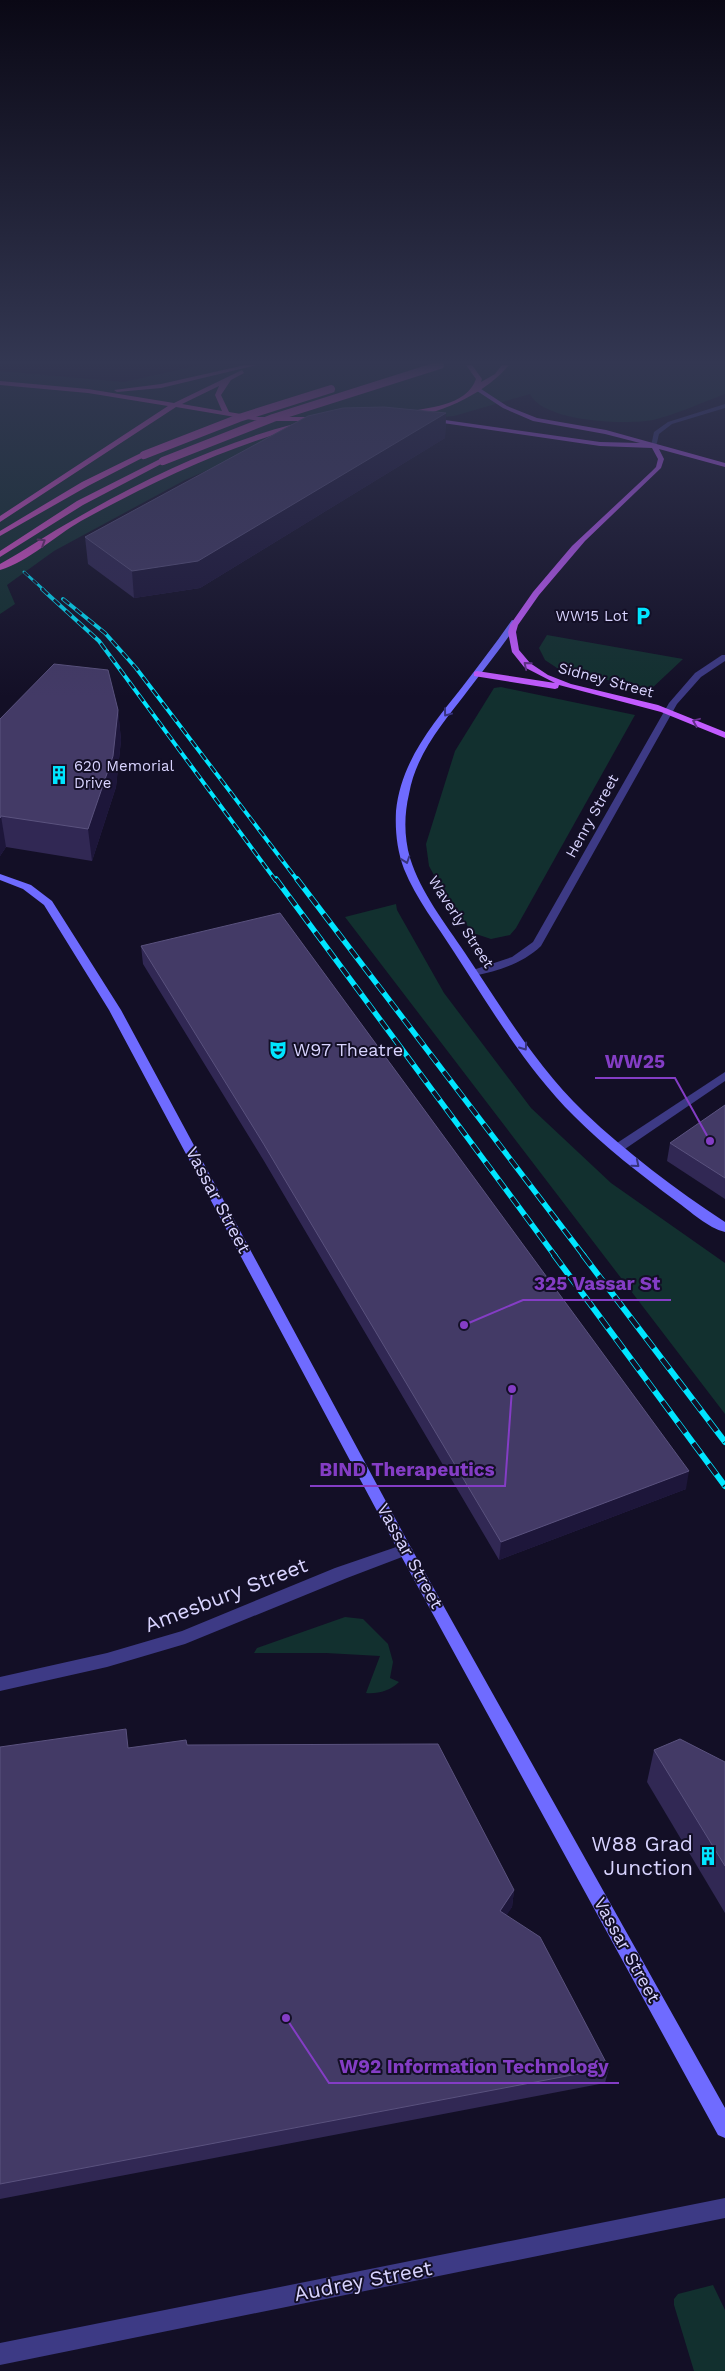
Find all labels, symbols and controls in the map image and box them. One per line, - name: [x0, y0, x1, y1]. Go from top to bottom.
- one-way arrow: [36, 538, 45, 548]
- parking icon: WW15 Lot: [632, 605, 654, 627]
- place label: WW15 Lot: [556, 607, 629, 625]
- street label: Sidney Street: [556, 659, 656, 702]
- one-way arrow: [524, 662, 533, 670]
- one-way arrow: [444, 707, 453, 717]
- one-way arrow: [693, 718, 701, 728]
- place label: 620 Memorial Drive: [74, 757, 175, 792]
- building icon: 620 Memorial Drive: [48, 764, 70, 786]
- street label: Henry Street: [562, 771, 623, 861]
- one-way arrow: [400, 855, 410, 863]
- street label: Waverly Street: [424, 872, 498, 972]
- theatre icon: W97 Theatre: [267, 1039, 289, 1061]
- place label: W97 Theatre: [293, 1039, 403, 1060]
- one-way arrow: [518, 1042, 527, 1051]
- callout: WW25: [595, 1044, 675, 1078]
- text: WW25: [605, 1050, 665, 1073]
- street label: Vassar Street: [182, 1143, 255, 1257]
- one-way arrow: [630, 1159, 639, 1167]
- callout: 325 Vassar St: [523, 1266, 671, 1300]
- text: 325 Vassar St: [534, 1272, 661, 1295]
- callout: BIND Therapeutics: [310, 1452, 505, 1486]
- text: BIND Therapeutics: [319, 1458, 495, 1481]
- street label: Vassar Street: [373, 1499, 448, 1612]
- street label: Amesbury Street: [141, 1552, 311, 1637]
- place label: W88 Grad Junction: [591, 1831, 693, 1880]
- building icon: W88 Grad Junction: [697, 1845, 719, 1867]
- street label: Vassar Street: [590, 1893, 665, 2006]
- callout: W92 Information Technology: [329, 2049, 619, 2083]
- text: W92 Information Technology: [339, 2055, 609, 2078]
- street label: Audrey Street: [292, 2255, 434, 2306]

